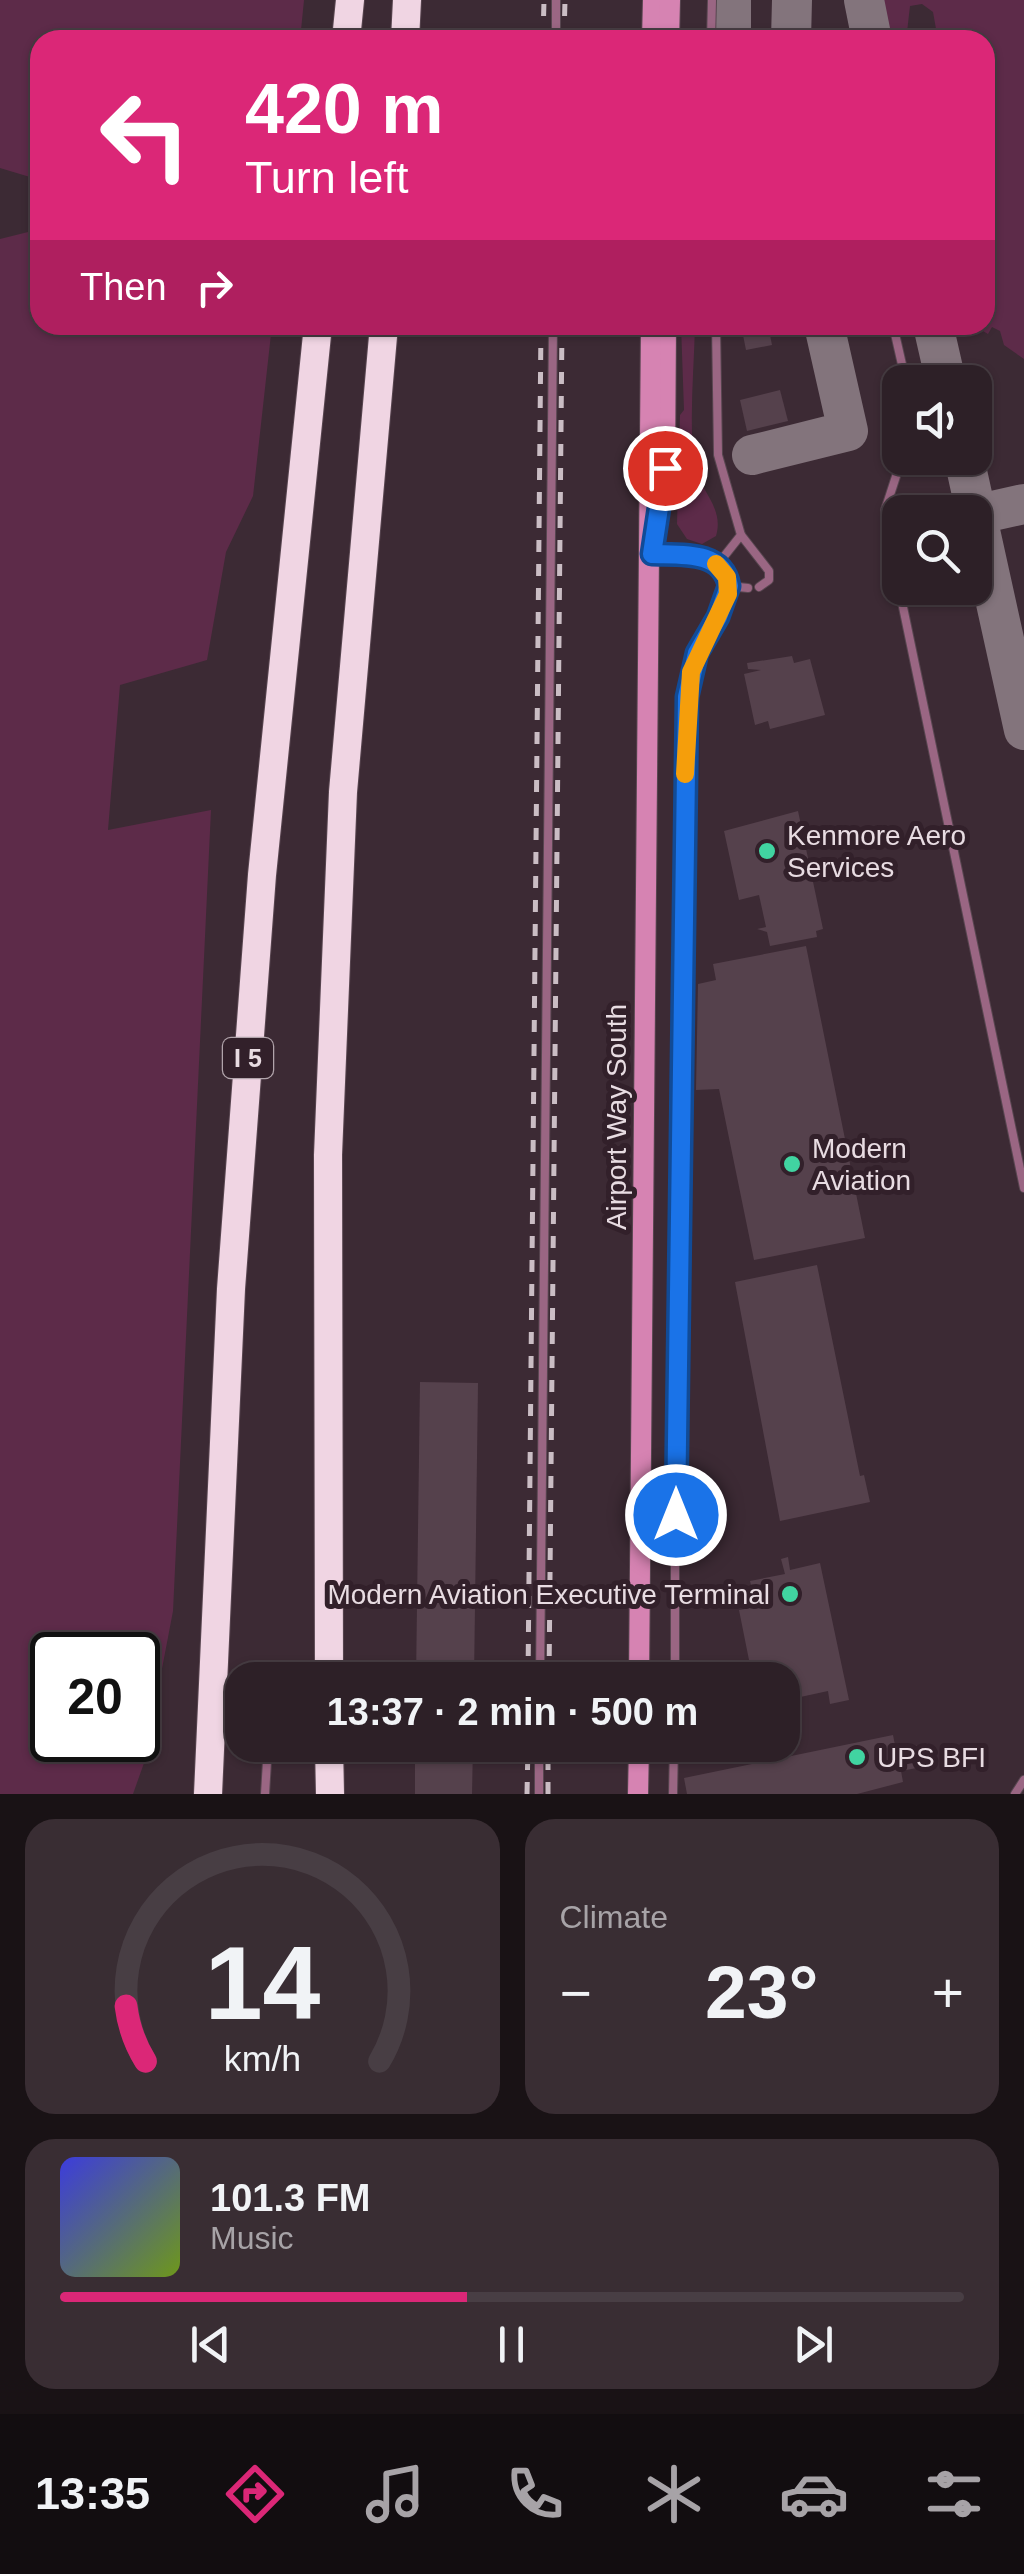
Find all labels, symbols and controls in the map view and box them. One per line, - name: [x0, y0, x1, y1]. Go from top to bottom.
- icon: left: [80, 70, 210, 200]
- text: 420 m: [245, 70, 443, 148]
- text: Turn left: [245, 152, 408, 203]
- icon: right: [187, 260, 242, 315]
- text: Then: [80, 266, 167, 308]
- map controls: [882, 365, 992, 605]
- button: sound: [882, 365, 992, 475]
- pin: [623, 426, 708, 511]
- icon: arrive: [638, 441, 693, 496]
- button: search: [882, 495, 992, 605]
- place label: Kenmore Aero Services: [787, 820, 966, 883]
- marker: Kenmore Aero Services: [756, 840, 778, 862]
- street label: Airport Way South: [601, 1004, 632, 1230]
- road number: I 5: [223, 1038, 273, 1078]
- place label: Modern Aviation: [812, 1133, 911, 1196]
- marker: Modern Aviation: [781, 1153, 803, 1175]
- position arrow: [624, 1463, 728, 1567]
- place label: Modern Aviation Executive Terminal: [327, 1579, 770, 1610]
- marker: Modern Aviation Executive Terminal: [779, 1583, 801, 1605]
- speed limit sign: 20: [30, 1632, 160, 1762]
- text: 13:37 · 2 min · 500 m: [327, 1691, 698, 1733]
- place label: UPS BFI: [877, 1742, 986, 1773]
- marker: UPS BFI: [846, 1746, 868, 1768]
- text: Climate: [560, 1899, 668, 1935]
- text: 14: [204, 1925, 320, 2041]
- text: 23°: [705, 1950, 818, 2034]
- text: −: [560, 1962, 592, 2024]
- text: +: [932, 1962, 964, 2024]
- text: km/h: [224, 2039, 301, 2079]
- text: 101.3 FM: [210, 2177, 371, 2219]
- text: Music: [210, 2220, 294, 2256]
- icon: previous: [183, 2317, 238, 2372]
- icon: pause: [484, 2317, 539, 2372]
- icon: next: [786, 2317, 841, 2372]
- icon: directions: [220, 2459, 290, 2529]
- icon: music: [360, 2459, 430, 2529]
- icon: phone: [500, 2459, 570, 2529]
- icon: climate: [639, 2459, 709, 2529]
- icon: car: [779, 2459, 849, 2529]
- icon: filters: [919, 2459, 989, 2529]
- text: 13:35: [35, 2468, 150, 2519]

